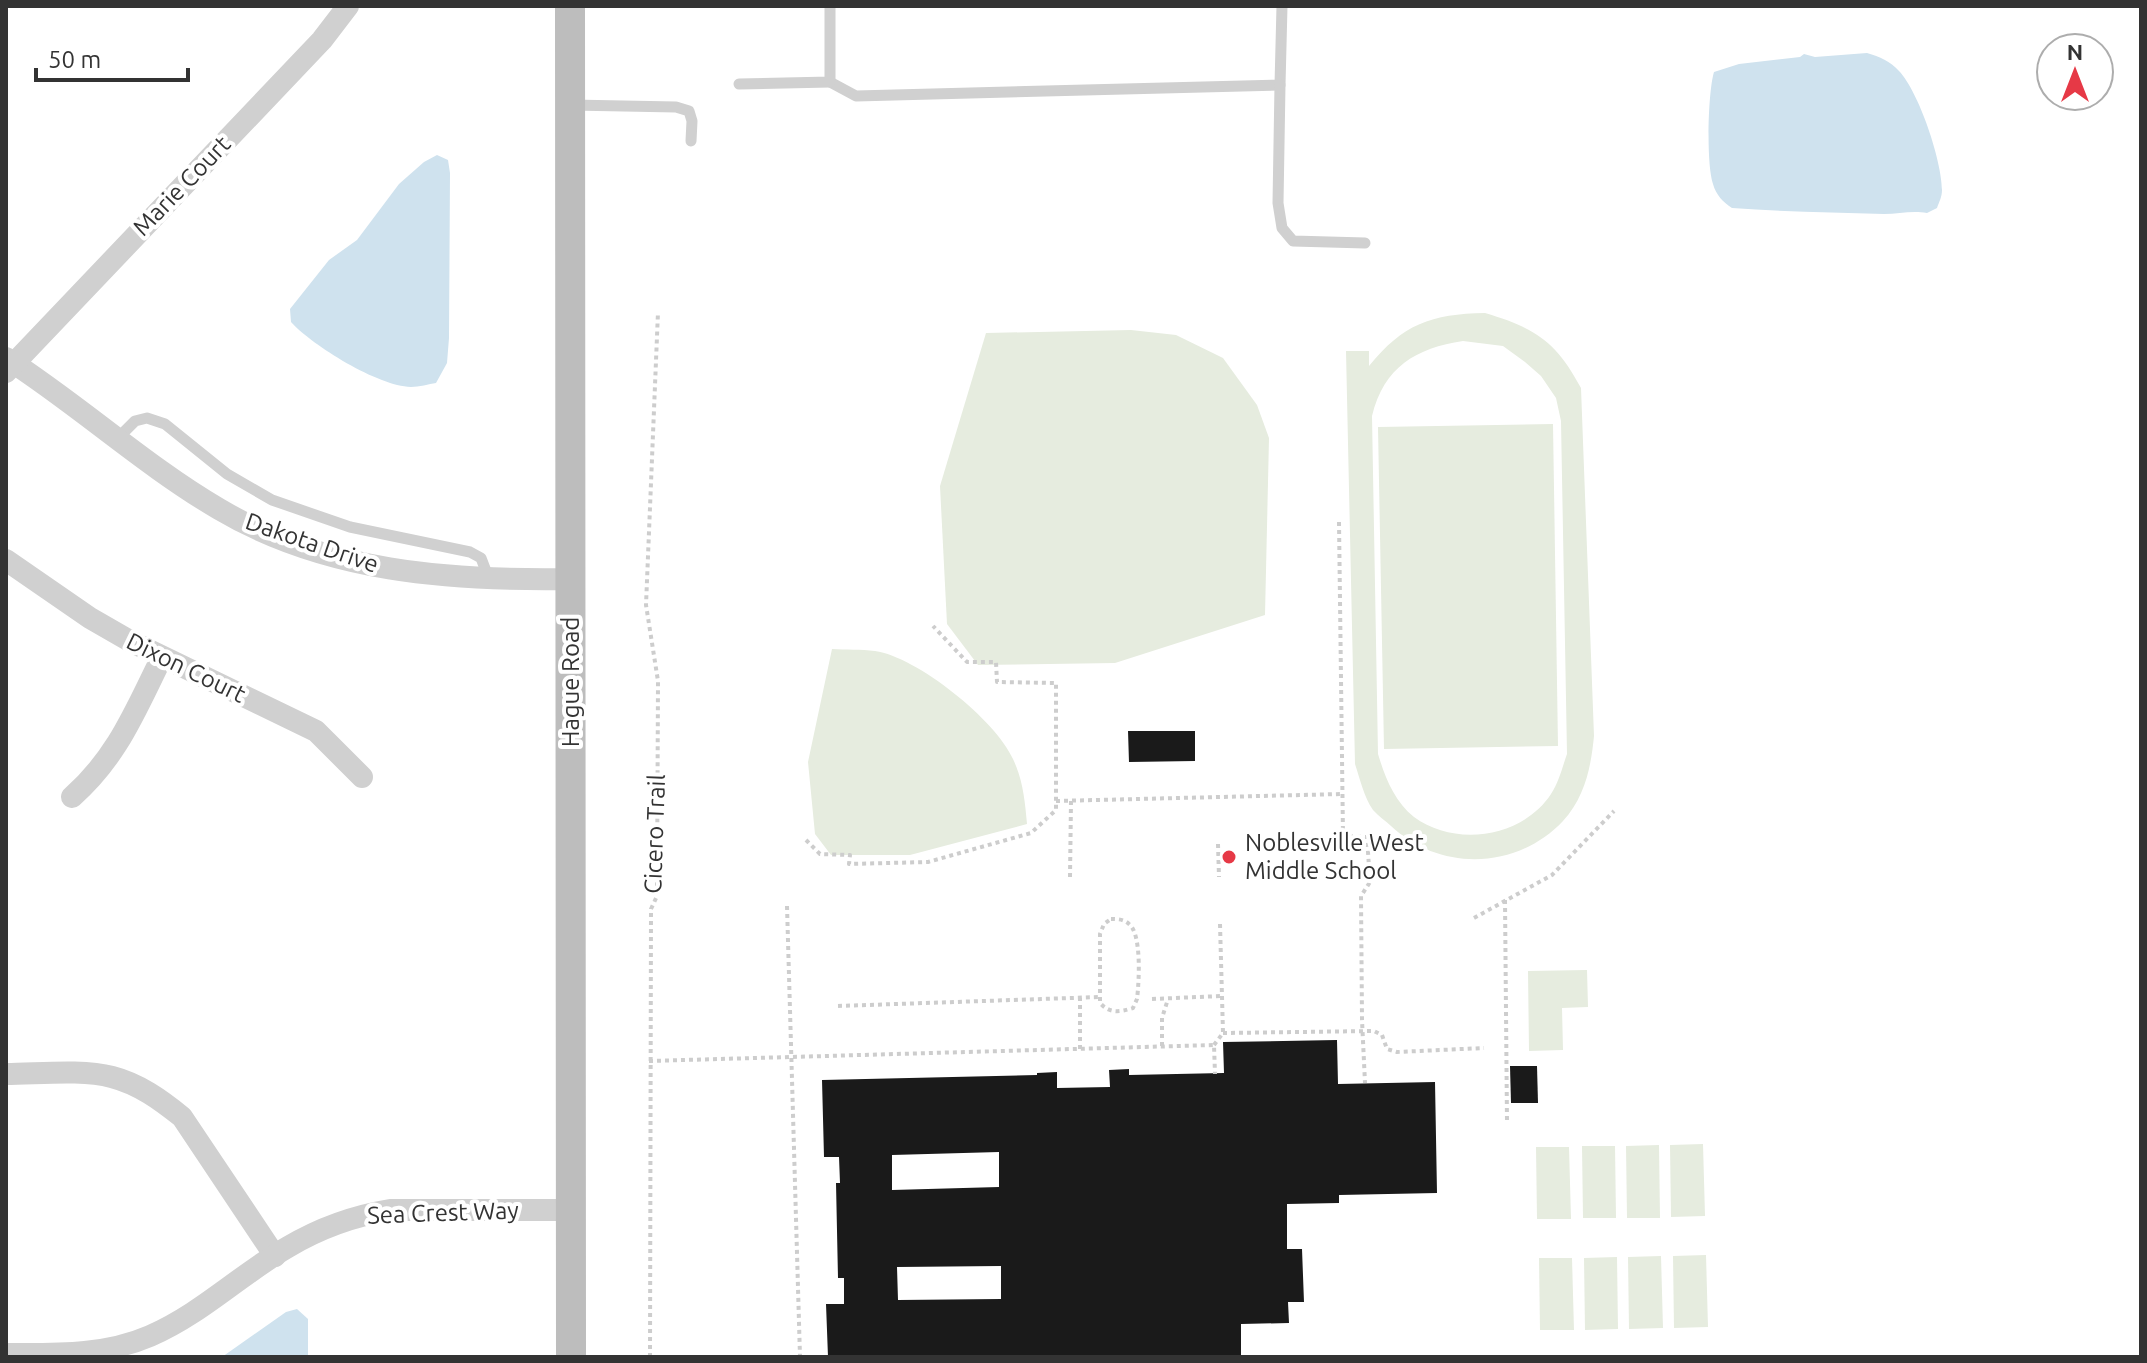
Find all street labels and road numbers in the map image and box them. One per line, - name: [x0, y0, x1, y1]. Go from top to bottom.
- street label: Marie Court: [128, 130, 236, 241]
- street label: Dakota Drive: [242, 507, 382, 578]
- street label: Hague Road: [557, 617, 584, 747]
- street label: Dixon Court: [122, 627, 251, 708]
- street label: Cicero Trail: [639, 774, 670, 894]
- street label: Sea Crest Way: [367, 1196, 520, 1229]

